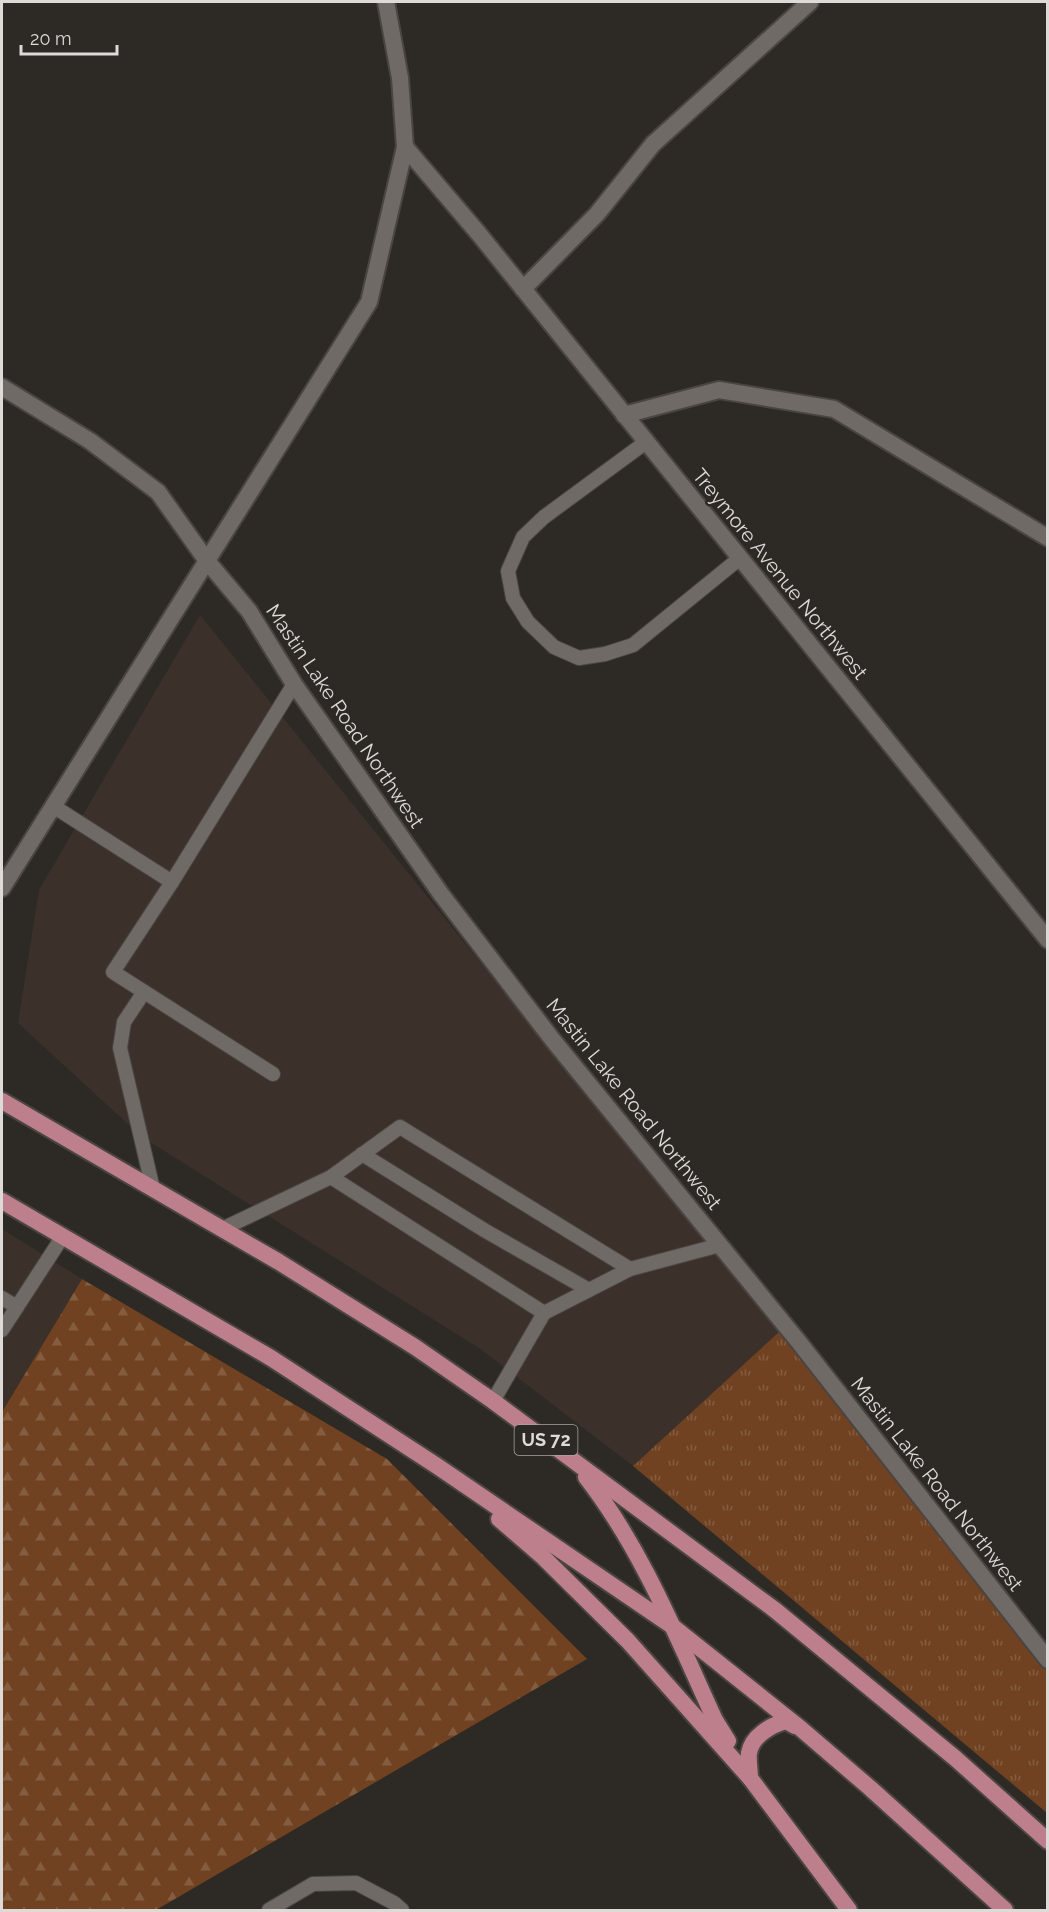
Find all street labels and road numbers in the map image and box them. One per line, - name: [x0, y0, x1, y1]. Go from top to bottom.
- street label: Treymore Avenue Northwest: [688, 464, 873, 684]
- street label: Mastin Lake Road Northwest: [261, 600, 429, 833]
- street label: Mastin Lake Road Northwest: [541, 994, 727, 1215]
- street label: Mastin Lake Road Northwest: [846, 1372, 1028, 1596]
- road number: US 72: [514, 1425, 578, 1455]

